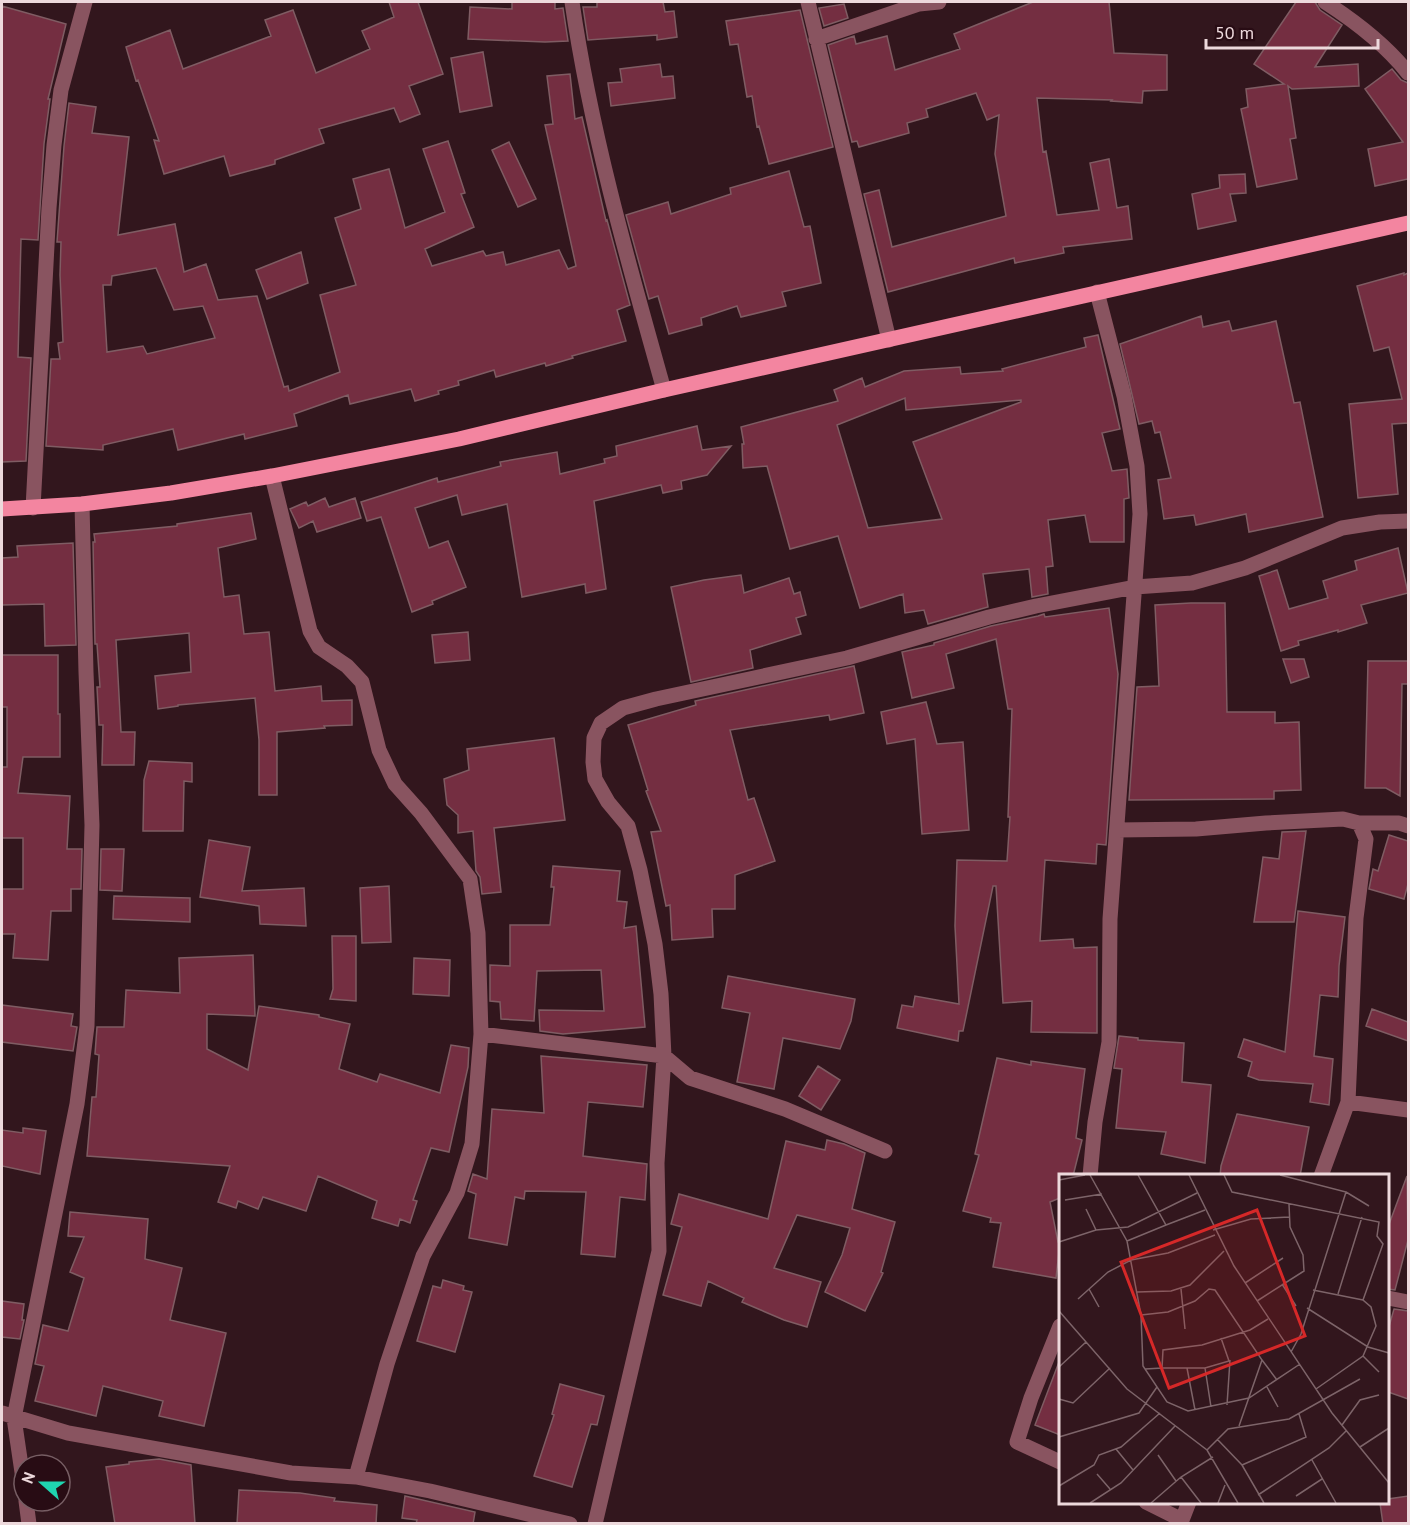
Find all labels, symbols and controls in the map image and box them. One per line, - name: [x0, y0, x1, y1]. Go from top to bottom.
- scale bar: [1206, 12, 1378, 50]
- text: 50 m: [1215, 21, 1254, 44]
- inset map: [1059, 1174, 1389, 1504]
- north arrow: [12, 1453, 72, 1513]
- text: N: [17, 1469, 39, 1486]

